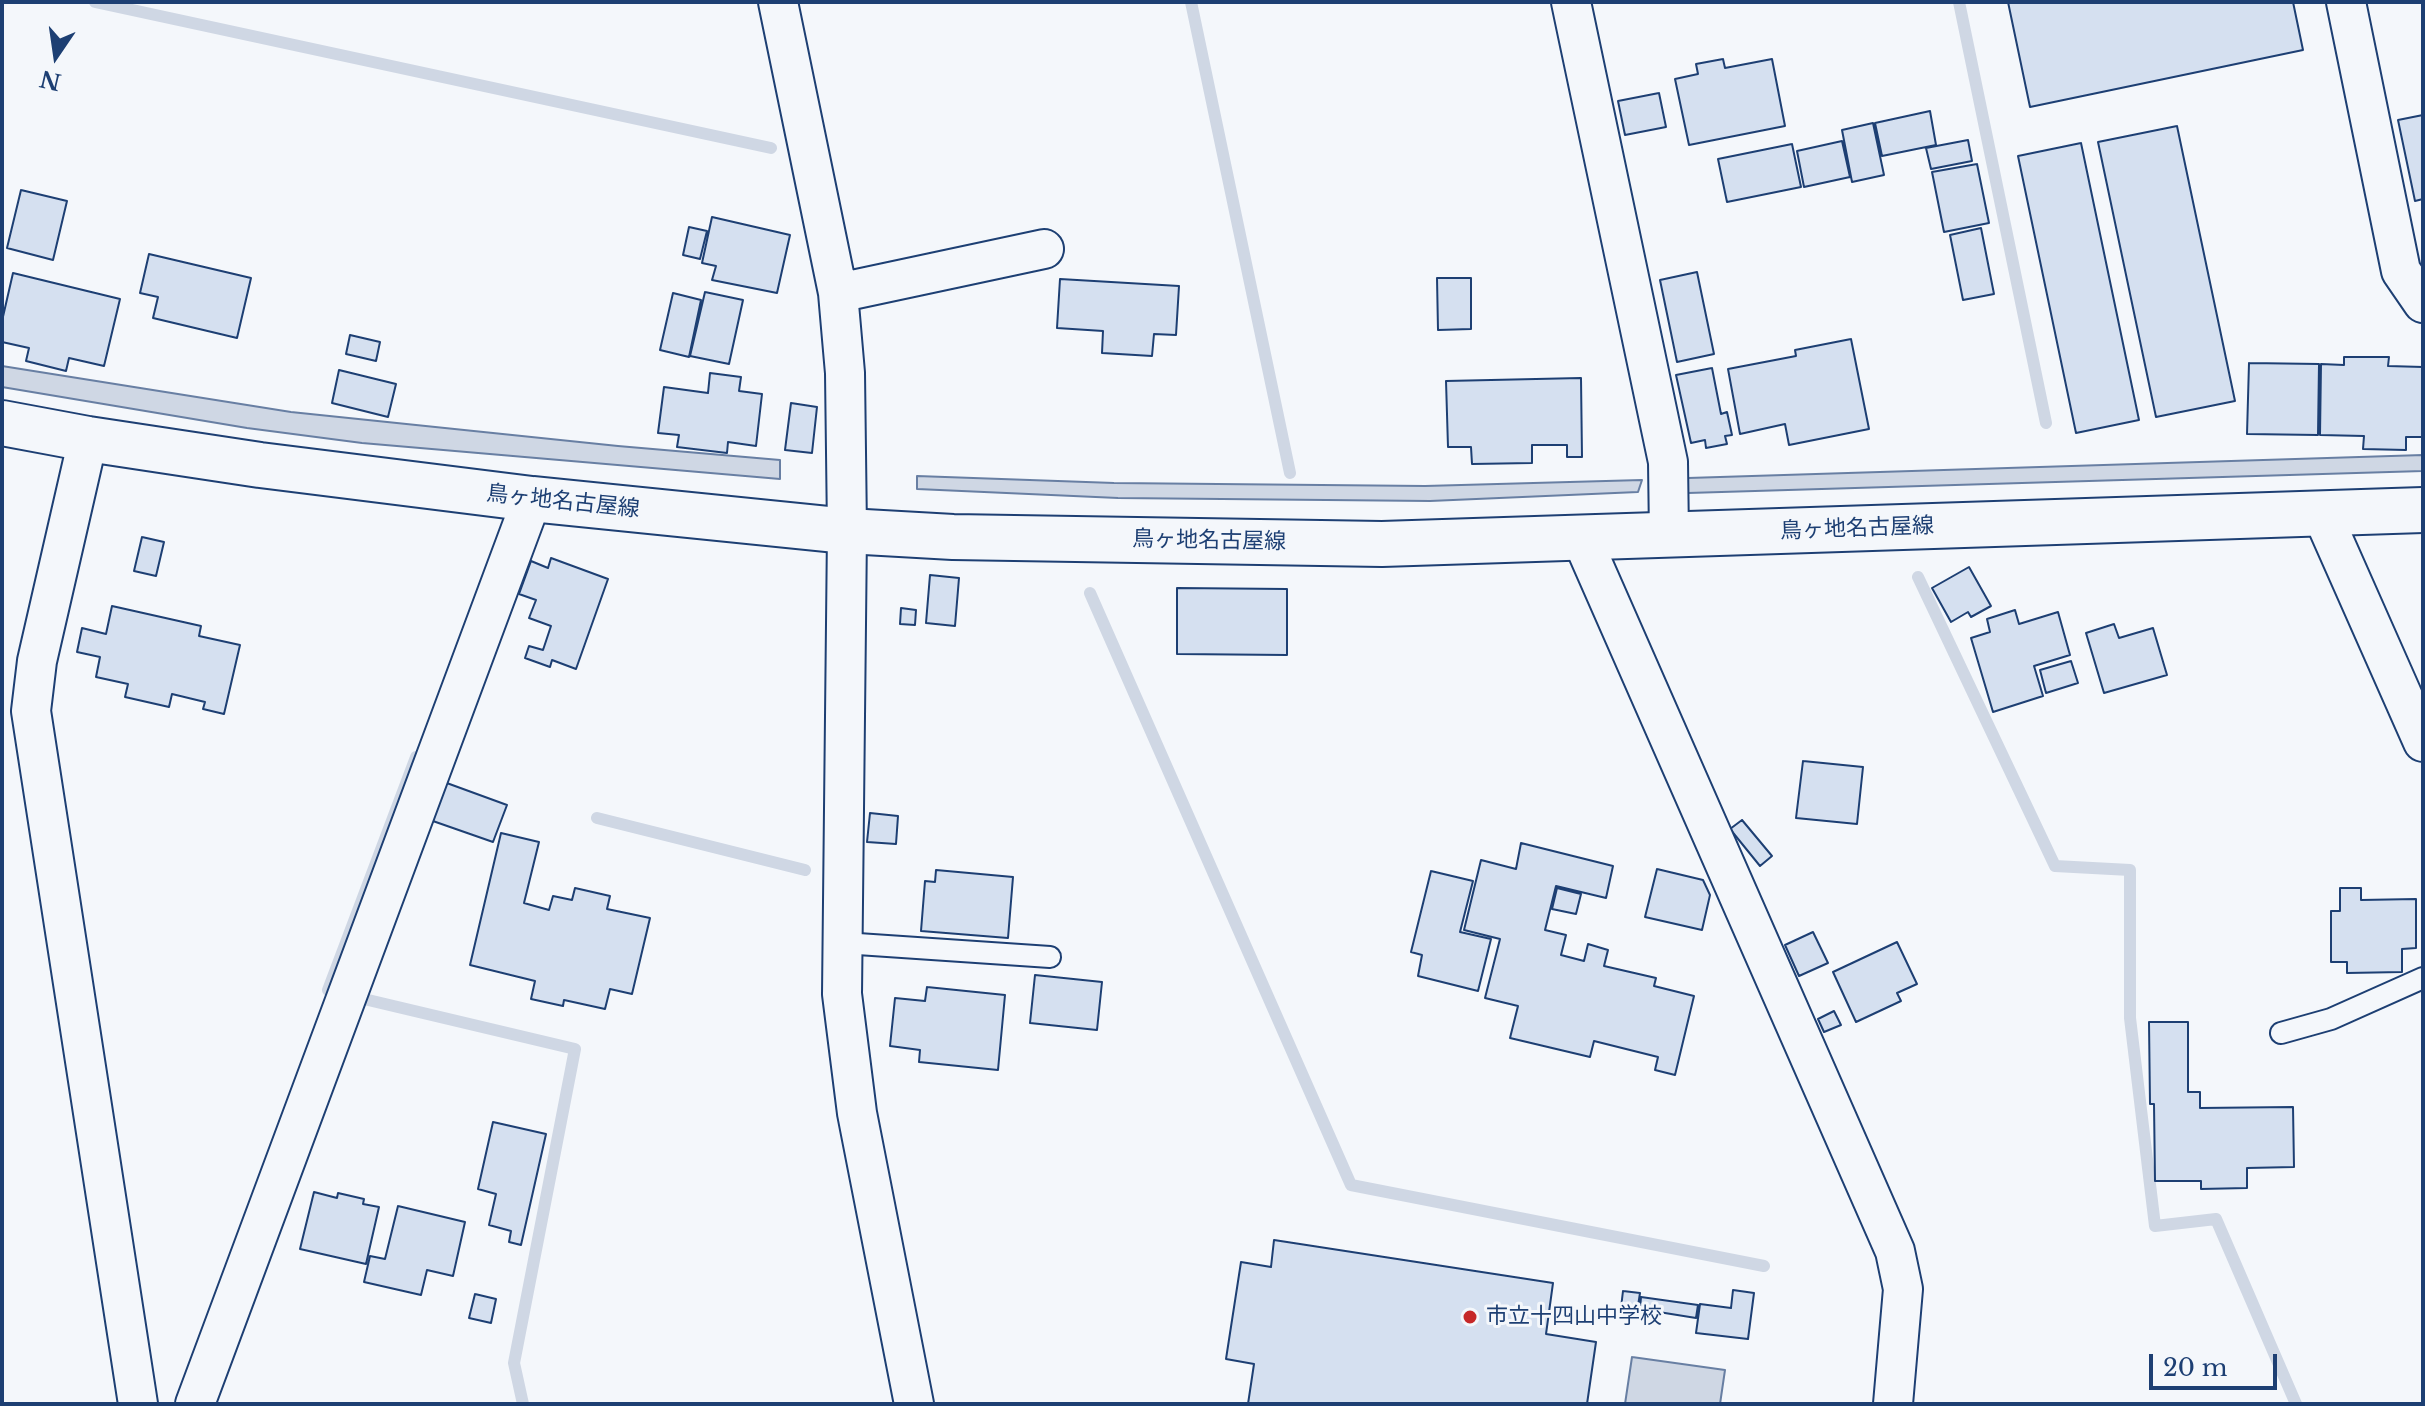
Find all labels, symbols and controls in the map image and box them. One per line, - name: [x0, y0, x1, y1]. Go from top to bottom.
- north arrow: [16, 16, 96, 96]
- text: N: [37, 64, 64, 95]
- street label: 鳥ヶ地名古屋線: [485, 481, 641, 523]
- street label: 鳥ヶ地名古屋線: [1780, 513, 1934, 545]
- street label: 鳥ヶ地名古屋線: [1132, 526, 1286, 556]
- place label: 市立十四山中学校: [1486, 1304, 1662, 1330]
- marker: 市立十四山中学校: [1461, 1308, 1479, 1326]
- scale bar: [2153, 1338, 2281, 1388]
- text: 20 m: [2163, 1353, 2228, 1382]

